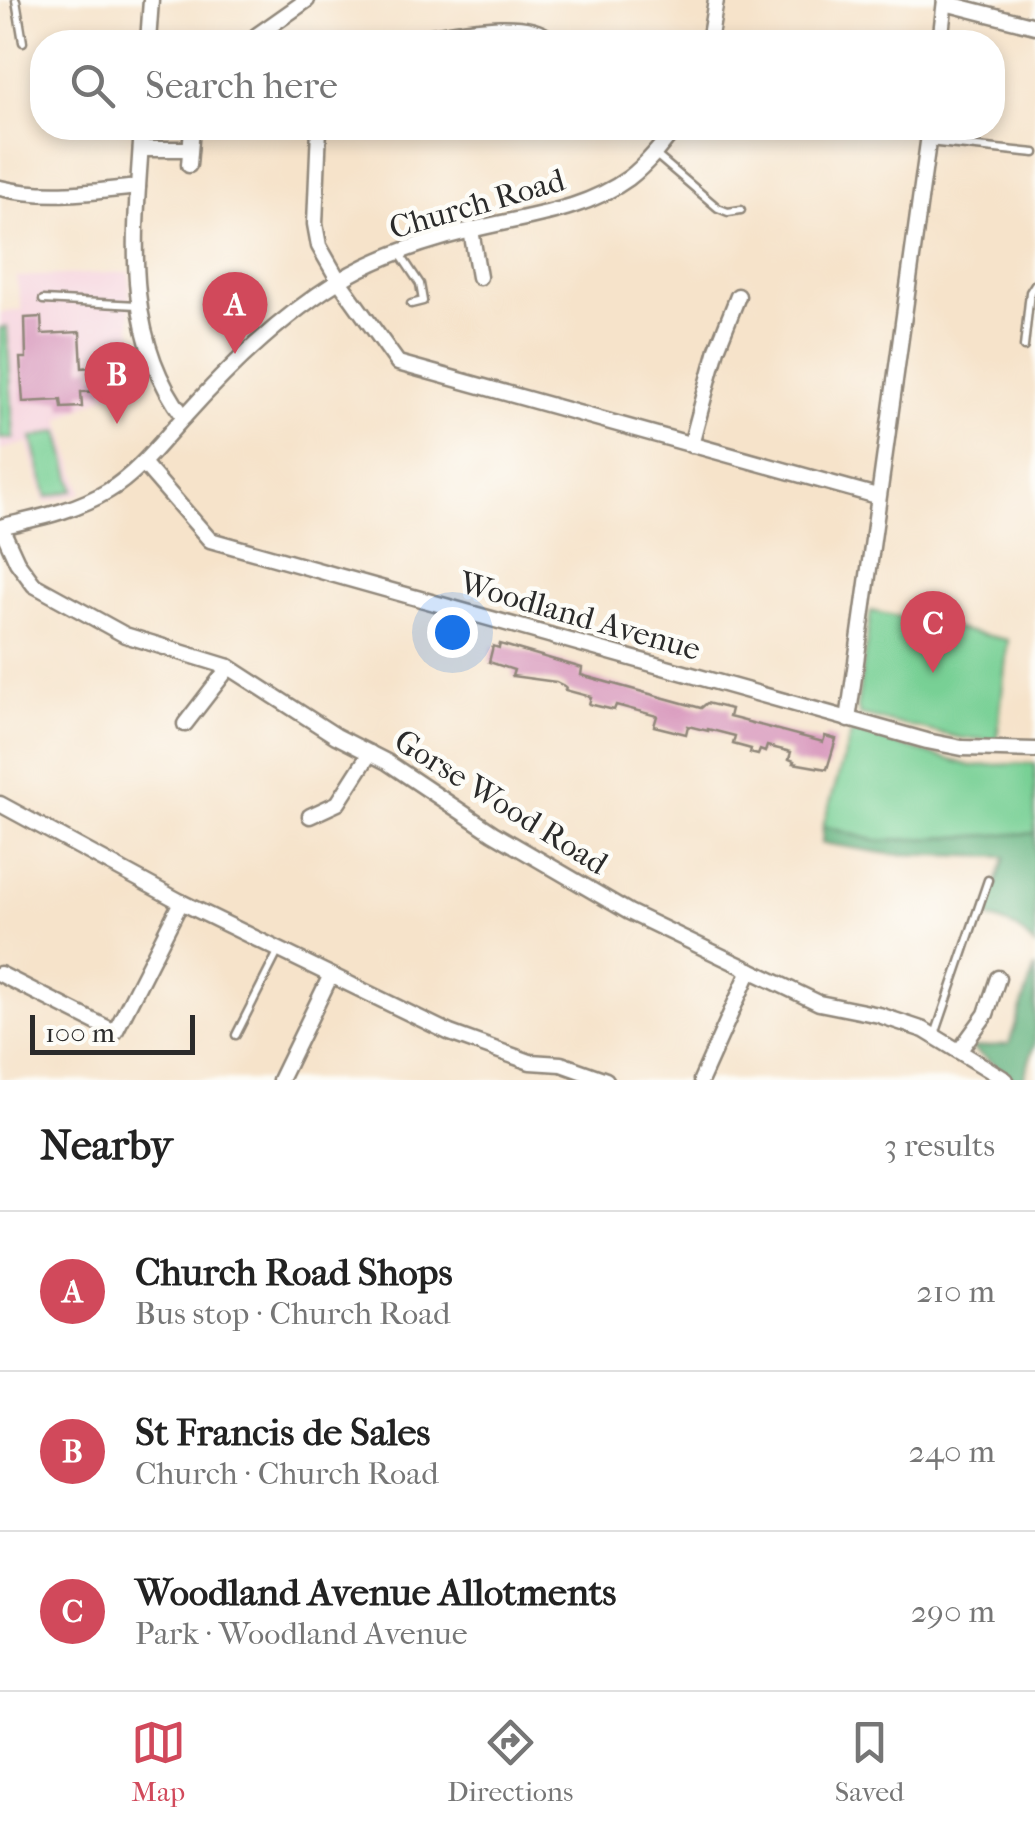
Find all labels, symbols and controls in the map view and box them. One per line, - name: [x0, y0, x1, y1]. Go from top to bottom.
- search box: [30, 30, 1005, 140]
- icon: search: [65, 58, 120, 113]
- text: Search here: [145, 63, 338, 108]
- street label: Church Road: [385, 161, 570, 247]
- pin: A: [202, 272, 268, 354]
- pin: B: [84, 342, 150, 424]
- street label: Woodland Avenue: [454, 564, 705, 668]
- pin: C: [900, 590, 966, 673]
- your location: [427, 607, 478, 658]
- street label: Gorse Wood Road: [388, 722, 615, 883]
- scale bar: [30, 1010, 195, 1054]
- text: 100 m: [45, 1016, 115, 1049]
- text: Nearby: [40, 1121, 172, 1170]
- text: 3 results: [884, 1127, 995, 1164]
- text: Church Road Shops: [135, 1250, 452, 1295]
- text: A: [62, 1273, 83, 1310]
- text: 210 m: [916, 1273, 995, 1310]
- text: Bus stop · Church Road: [135, 1295, 450, 1332]
- text: St Francis de Sales: [135, 1410, 430, 1455]
- text: B: [62, 1433, 83, 1470]
- text: 240 m: [909, 1433, 995, 1470]
- text: Church · Church Road: [135, 1455, 439, 1492]
- text: Woodland Avenue Allotments: [135, 1570, 616, 1615]
- text: C: [62, 1593, 83, 1630]
- text: 290 m: [911, 1593, 995, 1630]
- text: Park · Woodland Avenue: [135, 1615, 468, 1652]
- tab: Map: [131, 1715, 186, 1808]
- tab: Directions: [447, 1715, 573, 1808]
- tab: Saved: [835, 1715, 904, 1808]

